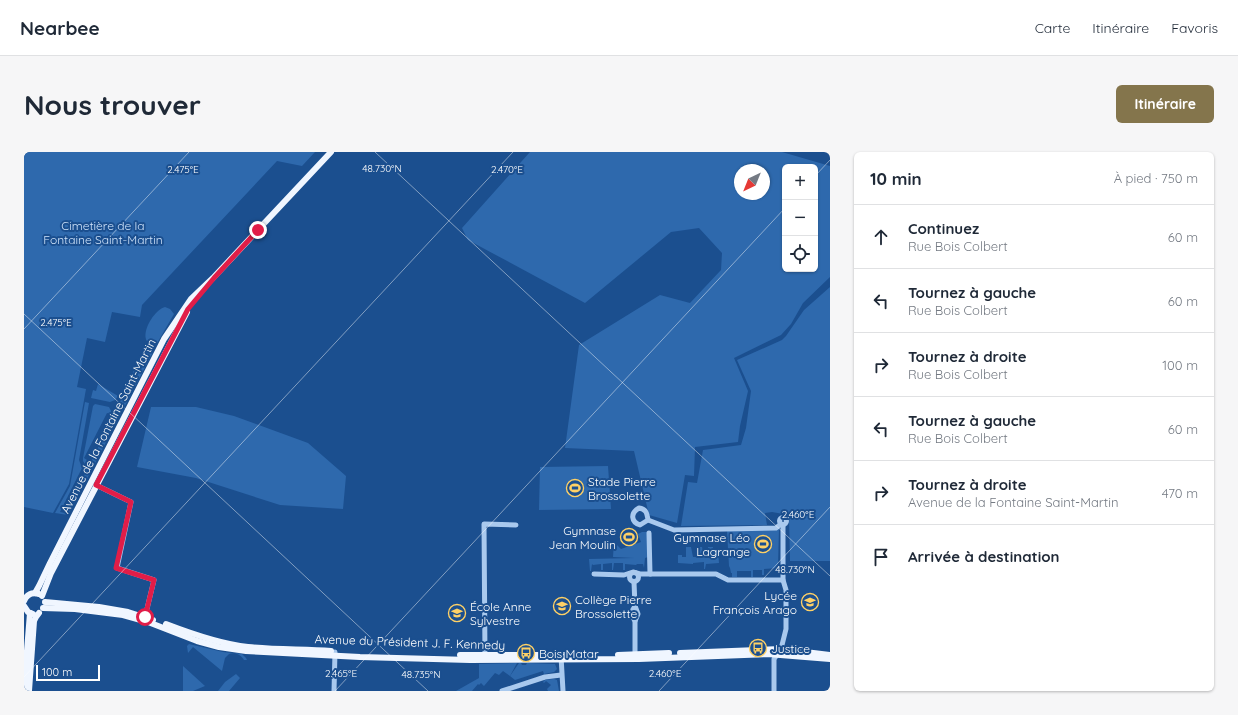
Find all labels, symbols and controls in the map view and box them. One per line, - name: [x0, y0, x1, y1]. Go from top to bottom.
- text: Nearbee: [20, 16, 100, 40]
- text: Carte: [1035, 19, 1070, 37]
- text: Itinéraire: [1092, 19, 1149, 37]
- text: Favoris: [1171, 19, 1218, 37]
- button: Itinéraire: [1116, 85, 1214, 123]
- text: Nous trouver: [24, 87, 201, 122]
- text: 48.730°N: [362, 162, 402, 175]
- text: 2.475°E: [167, 163, 199, 176]
- text: 2.470°E: [491, 163, 523, 176]
- north arrow: [734, 164, 770, 200]
- map controls: [782, 164, 818, 272]
- button: +: [782, 164, 818, 200]
- text: 10 min: [870, 168, 922, 189]
- text: À pied · 750 m: [1114, 170, 1198, 186]
- button: −: [782, 200, 818, 236]
- park label: Cimetière de la Fontaine Saint-Martin: [43, 218, 163, 247]
- text: Continuez: [908, 219, 979, 238]
- route end: [249, 221, 267, 239]
- icon: ahead: [870, 226, 892, 248]
- text: 60 m: [1168, 229, 1198, 245]
- button: locate: [782, 236, 818, 272]
- text: Rue Bois Colbert: [908, 238, 1008, 254]
- text: Tournez à gauche: [908, 283, 1036, 302]
- icon: left: [870, 290, 892, 312]
- text: 60 m: [1168, 293, 1198, 309]
- text: Rue Bois Colbert: [908, 302, 1008, 318]
- text: 2.475°E: [40, 316, 72, 329]
- street label: Avenue de la Fontaine Saint-Martin: [57, 336, 159, 516]
- text: Tournez à droite: [908, 347, 1027, 366]
- icon: right: [870, 354, 892, 376]
- text: 100 m: [1162, 357, 1198, 373]
- text: Rue Bois Colbert: [908, 366, 1008, 382]
- text: Tournez à gauche: [908, 411, 1036, 430]
- icon: left: [870, 418, 892, 440]
- text: 60 m: [1168, 421, 1198, 437]
- text: Rue Bois Colbert: [908, 430, 1008, 446]
- place label: Stade Pierre Brossolette: [588, 474, 656, 503]
- text: Tournez à droite: [908, 475, 1027, 494]
- sports icon: Stade Pierre Brossolette: [565, 478, 585, 498]
- icon: right: [870, 482, 892, 504]
- text: 470 m: [1162, 485, 1198, 501]
- text: Avenue de la Fontaine Saint-Martin: [908, 494, 1119, 510]
- text: 2.460°E: [782, 508, 815, 521]
- place label: Gymnase Jean Moulin: [549, 523, 616, 552]
- sports icon: Gymnase Jean Moulin: [619, 527, 639, 547]
- place label: Gymnase Léo Lagrange: [674, 530, 750, 559]
- sports icon: Gymnase Léo Lagrange: [753, 534, 773, 554]
- icon: arrive: [870, 546, 892, 568]
- text: Arrivée à destination: [908, 547, 1060, 566]
- text: 48.730°N: [775, 563, 815, 576]
- place label: Lycée François Arago: [713, 588, 797, 617]
- place label: Collège Pierre Brossolette: [575, 592, 652, 621]
- school or university icon: Lycée François Arago: [800, 592, 820, 612]
- school or university icon: Collège Pierre Brossolette: [552, 596, 572, 616]
- place label: École Anne Sylvestre: [470, 599, 532, 628]
- school or university icon: École Anne Sylvestre: [447, 603, 467, 623]
- route start: [136, 608, 154, 626]
- street label: Avenue du Président J. F. Kennedy: [314, 631, 506, 653]
- bus stop icon: Justice: [748, 638, 768, 658]
- place label: Justice: [771, 641, 810, 656]
- bus stop icon: Bois Matar: [516, 643, 536, 663]
- place label: Bois Matar: [539, 646, 599, 661]
- scale bar: [36, 663, 100, 682]
- text: 100 m: [42, 665, 72, 679]
- text: 2.465°E: [325, 667, 357, 680]
- text: 2.460°E: [649, 667, 682, 680]
- text: 48.735°N: [402, 668, 440, 681]

